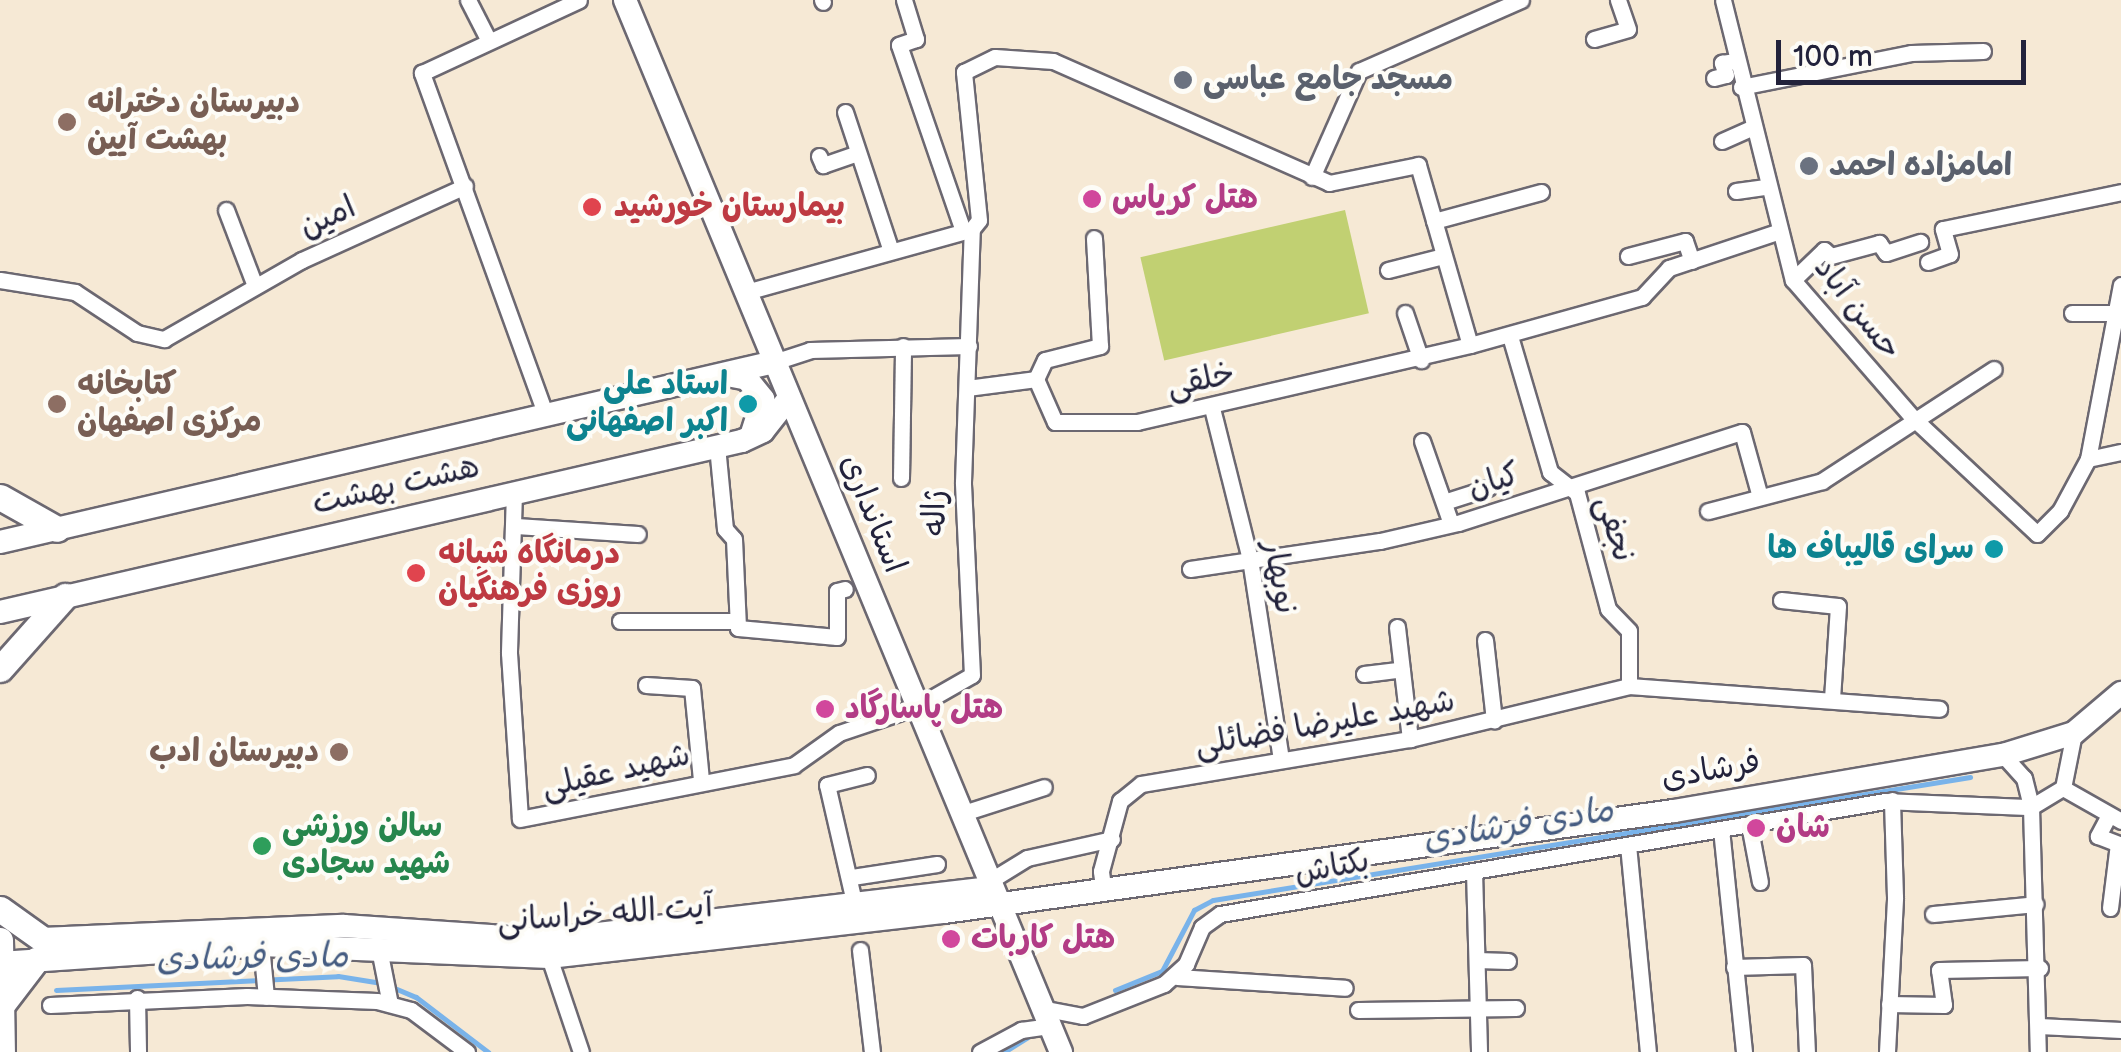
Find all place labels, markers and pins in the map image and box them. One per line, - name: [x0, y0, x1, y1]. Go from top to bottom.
- place label: مسجد جامع عباسی: [1203, 61, 1453, 99]
- marker: مسجد جامع عباسی: [1172, 69, 1194, 91]
- place label: دبیرستان دخترانه بهشت آیین: [87, 85, 300, 160]
- marker: دبیرستان دخترانه بهشت آیین: [56, 111, 78, 133]
- place label: امامزاده احمد: [1829, 147, 2012, 185]
- marker: امامزاده احمد: [1798, 155, 1820, 177]
- place label: هتل کریاس: [1112, 180, 1258, 218]
- place label: بیمارستان خورشید: [614, 188, 845, 226]
- marker: هتل کریاس: [1081, 188, 1103, 210]
- marker: بیمارستان خورشید: [579, 194, 605, 220]
- place label: کتابخانه مرکزی اصفهان: [77, 367, 262, 442]
- place label: استاد علی اکبر اصفهانی: [566, 367, 728, 442]
- marker: کتابخانه مرکزی اصفهان: [46, 393, 68, 415]
- marker: استاد علی اکبر اصفهانی: [737, 393, 759, 415]
- place label: سرای قالیباف ها: [1767, 530, 1974, 568]
- place label: درمانگاه شبانه روزی فرهنگیان: [438, 536, 622, 611]
- marker: سرای قالیباف ها: [1983, 538, 2005, 560]
- marker: درمانگاه شبانه روزی فرهنگیان: [403, 560, 429, 586]
- place label: هتل پاسارگاد: [845, 690, 1003, 728]
- marker: هتل پاسارگاد: [814, 698, 836, 720]
- place label: دبیرستان ادب: [149, 733, 319, 771]
- marker: دبیرستان ادب: [328, 741, 350, 763]
- place label: سالن ورزشی شهید سجادی: [282, 809, 450, 884]
- place label: شان: [1776, 809, 1830, 847]
- marker: شان: [1745, 817, 1767, 839]
- marker: سالن ورزشی شهید سجادی: [251, 835, 273, 857]
- place label: هتل کاربات: [971, 920, 1115, 958]
- marker: هتل کاربات: [940, 928, 962, 950]

